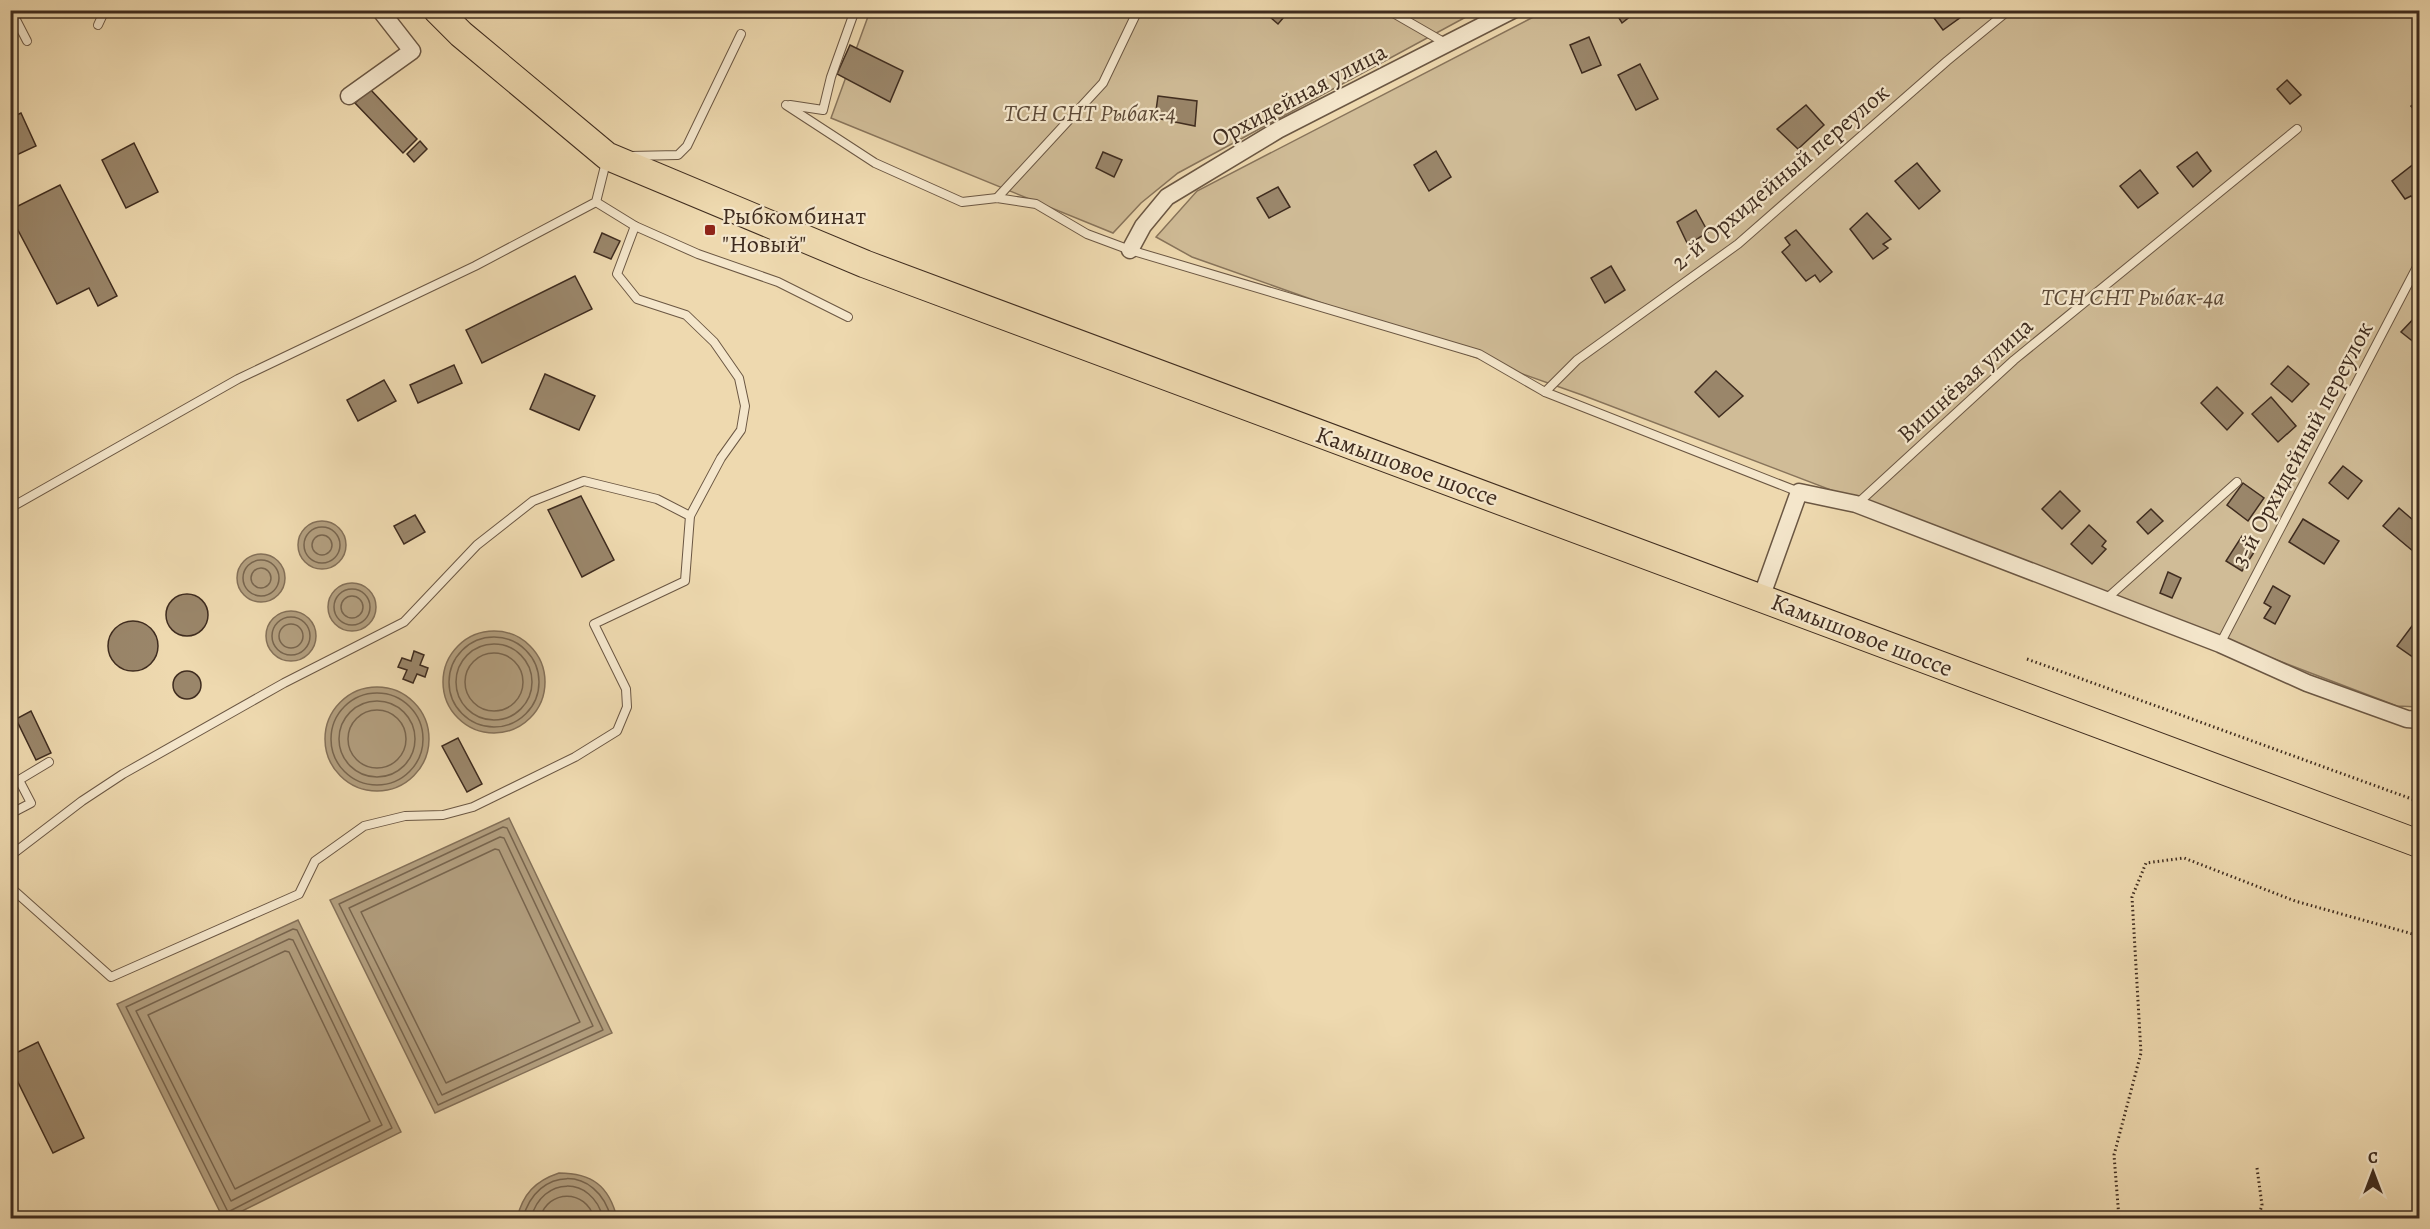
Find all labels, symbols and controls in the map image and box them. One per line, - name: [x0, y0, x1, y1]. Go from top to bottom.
- street label: Орхидейная улица: [1206, 35, 1392, 155]
- street label: 2-й Орхидейный переулок: [1664, 76, 1896, 278]
- park label: ТСН СНТ Рыбак-4: [1004, 97, 1176, 129]
- place label: Рыбкомбинат "Новый": [722, 200, 866, 260]
- marker: Рыбкомбинат "Новый": [703, 223, 717, 237]
- park label: ТСН СНТ Рыбак-4а: [2041, 281, 2225, 313]
- street label: Вишнёвая улица: [1890, 310, 2040, 450]
- street label: 3-й Орхидейный переулок: [2224, 316, 2380, 572]
- street label: Камышовое шоссе: [1311, 418, 1503, 514]
- street label: Камышовое шоссе: [1767, 586, 1957, 684]
- north arrow: [2343, 1142, 2403, 1202]
- text: С: [2368, 1147, 2378, 1169]

